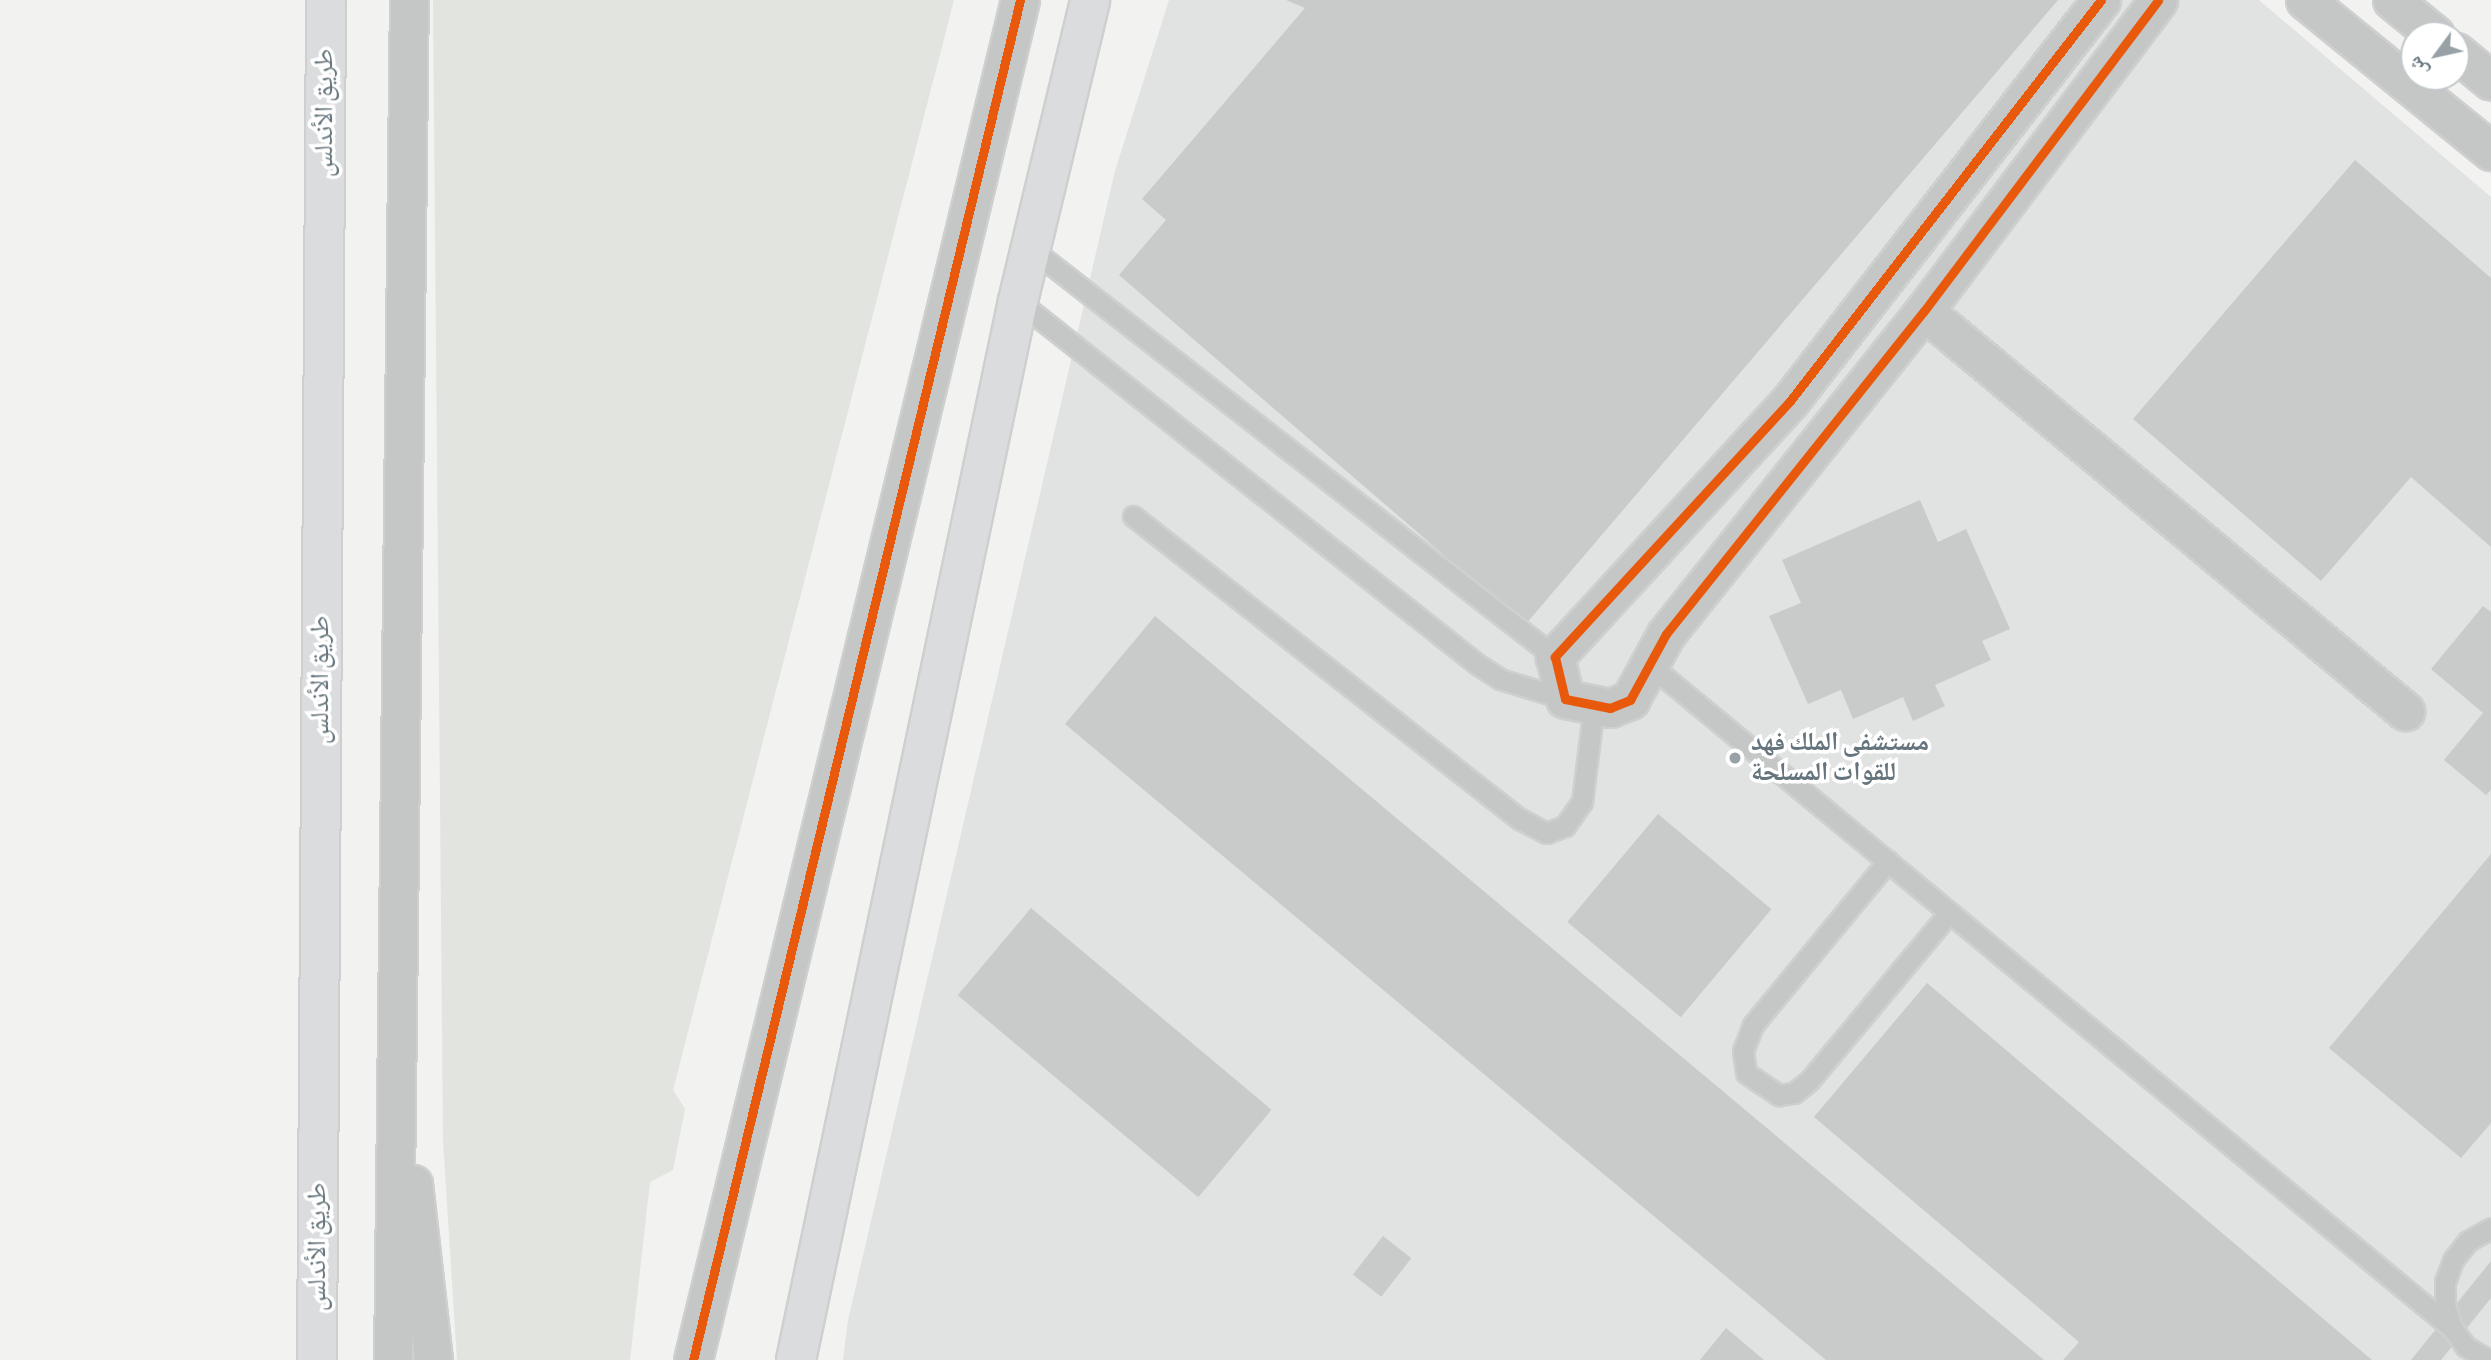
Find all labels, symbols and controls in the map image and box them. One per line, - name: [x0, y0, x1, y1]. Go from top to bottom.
- north arrow: [2400, 21, 2470, 91]
- street label: طريق الأندلس: [309, 49, 341, 177]
- text: ش: [2405, 53, 2432, 80]
- street label: طريق الأندلس: [305, 616, 337, 744]
- place label: مستشفى الملك فهد للقوات المسلحة: [1751, 727, 1929, 788]
- marker: مستشفى الملك فهد للقوات المسلحة: [1725, 748, 1745, 768]
- street label: طريق الأندلس: [302, 1183, 334, 1311]

